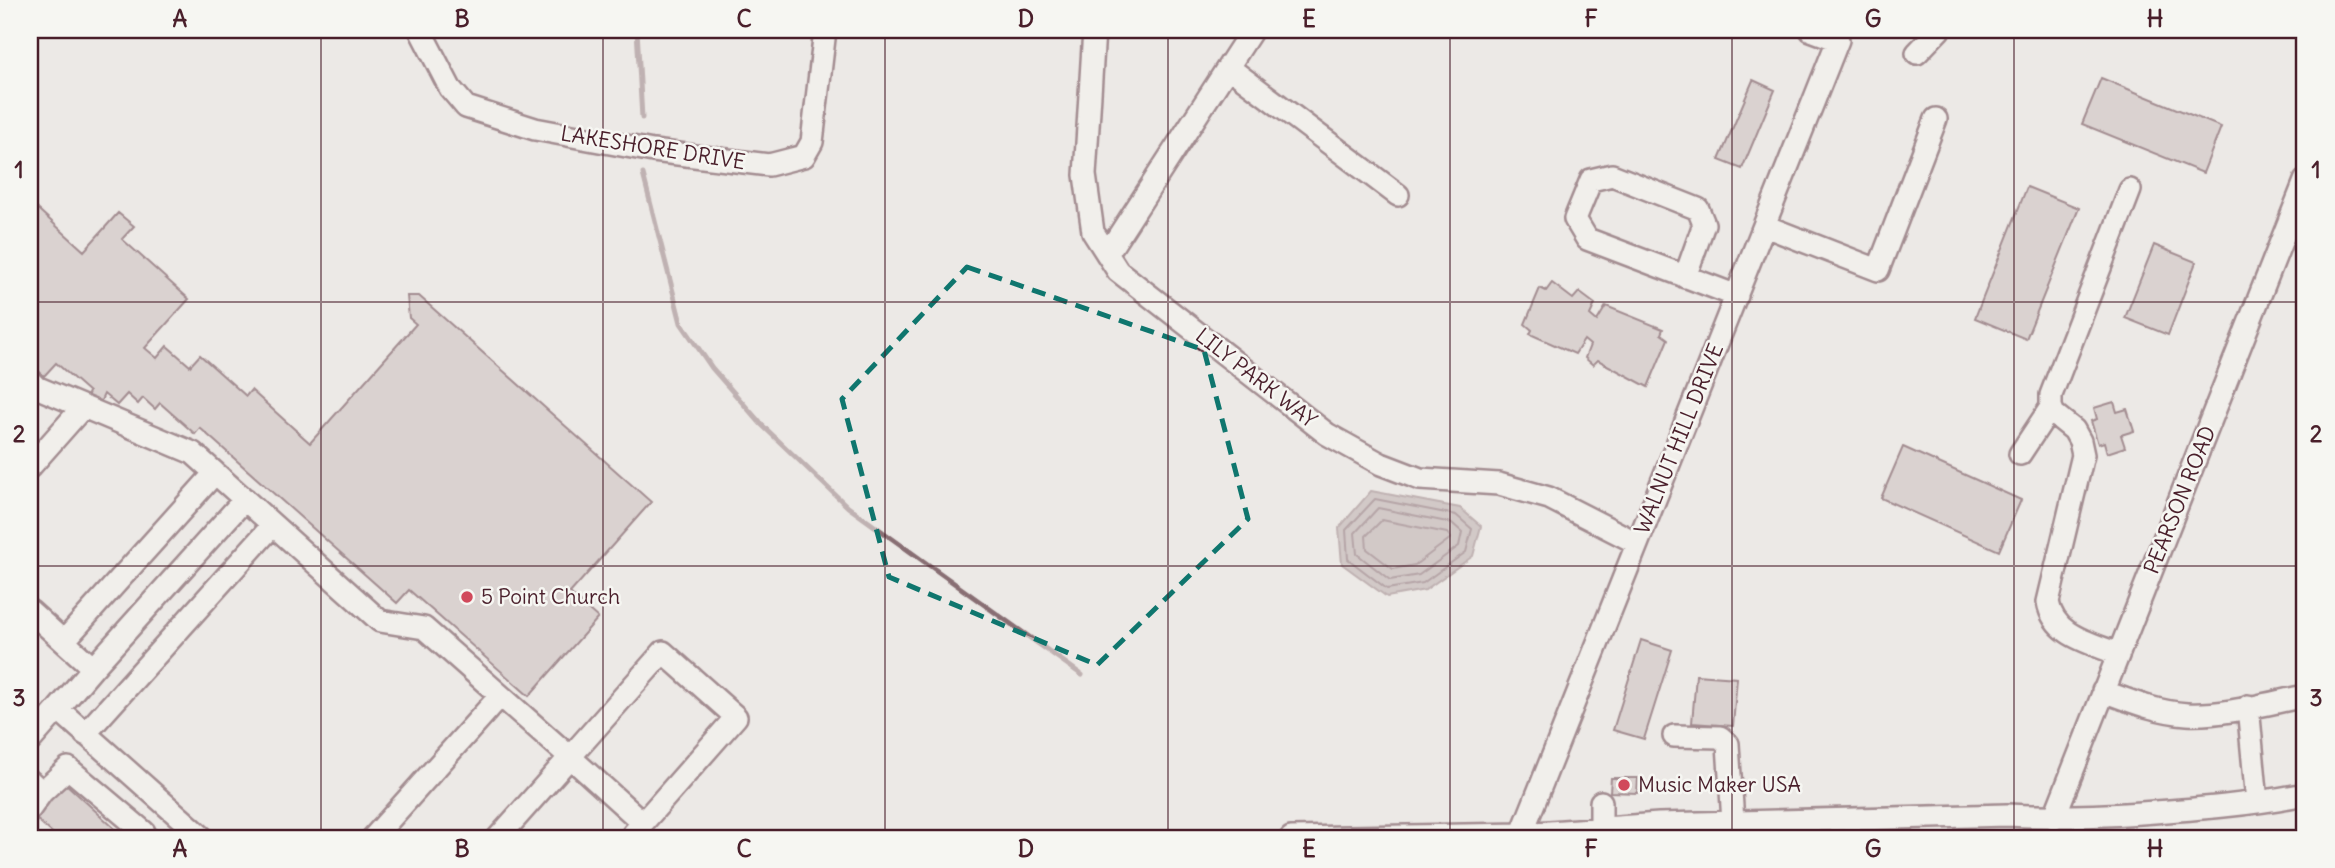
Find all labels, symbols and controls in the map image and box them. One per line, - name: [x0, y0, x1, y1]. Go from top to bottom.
- text: A: [173, 4, 188, 33]
- text: B: [454, 4, 470, 33]
- text: C: [736, 4, 752, 33]
- text: D: [1018, 4, 1034, 33]
- text: E: [1302, 4, 1316, 33]
- text: F: [1584, 4, 1598, 33]
- text: G: [1865, 4, 1881, 33]
- text: H: [2147, 4, 2163, 33]
- street label: LAKESHORE DRIVE: [559, 120, 747, 175]
- text: 1: [14, 155, 24, 184]
- text: 1: [2311, 155, 2321, 184]
- street label: LILY PARK WAY: [1190, 322, 1323, 434]
- street label: WALNUT HILL DRIVE: [1628, 340, 1729, 538]
- text: 2: [13, 419, 26, 448]
- text: 2: [2310, 419, 2323, 448]
- street label: PEARSON ROAD: [2138, 422, 2221, 578]
- place label: 5 Point Church: [481, 583, 620, 610]
- marker: 5 Point Church: [459, 589, 475, 605]
- text: 3: [12, 683, 26, 712]
- text: 3: [2309, 683, 2323, 712]
- place label: Music Maker USA: [1638, 771, 1801, 798]
- marker: Music Maker USA: [1616, 777, 1632, 793]
- text: A: [173, 834, 188, 863]
- text: B: [454, 834, 470, 863]
- text: C: [736, 834, 752, 863]
- text: D: [1018, 834, 1034, 863]
- text: E: [1302, 834, 1316, 863]
- text: F: [1584, 834, 1598, 863]
- text: G: [1865, 834, 1881, 863]
- text: H: [2147, 834, 2163, 863]

